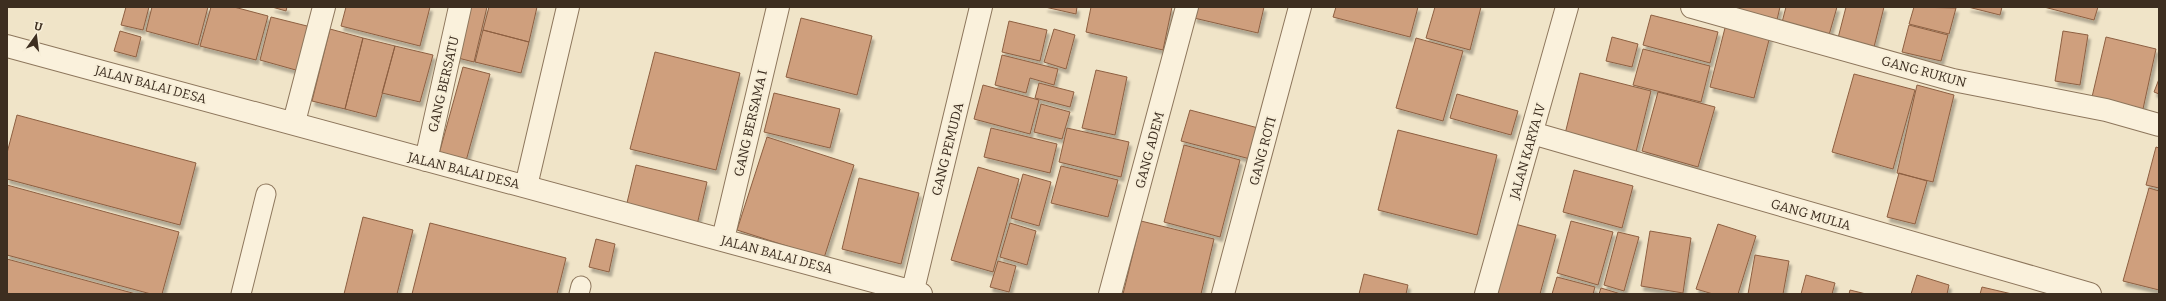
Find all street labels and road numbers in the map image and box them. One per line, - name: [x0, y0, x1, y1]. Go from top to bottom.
- street label: GANG BERSATU: [425, 34, 462, 134]
- street label: GANG RUKUN: [1880, 53, 1968, 90]
- street label: JALAN BALAI DESA: [93, 62, 209, 107]
- street label: GANG BERSAMA I: [731, 68, 770, 178]
- street label: GANG PEMUDA: [929, 100, 967, 197]
- street label: JALAN KARYA IV: [1506, 101, 1548, 202]
- street label: GANG ADEM: [1132, 110, 1167, 190]
- street label: GANG ROTI: [1246, 115, 1279, 187]
- street label: JALAN BALAI DESA: [405, 149, 522, 192]
- street label: GANG MULIA: [1769, 196, 1853, 233]
- street label: JALAN BALAI DESA: [719, 232, 835, 277]

